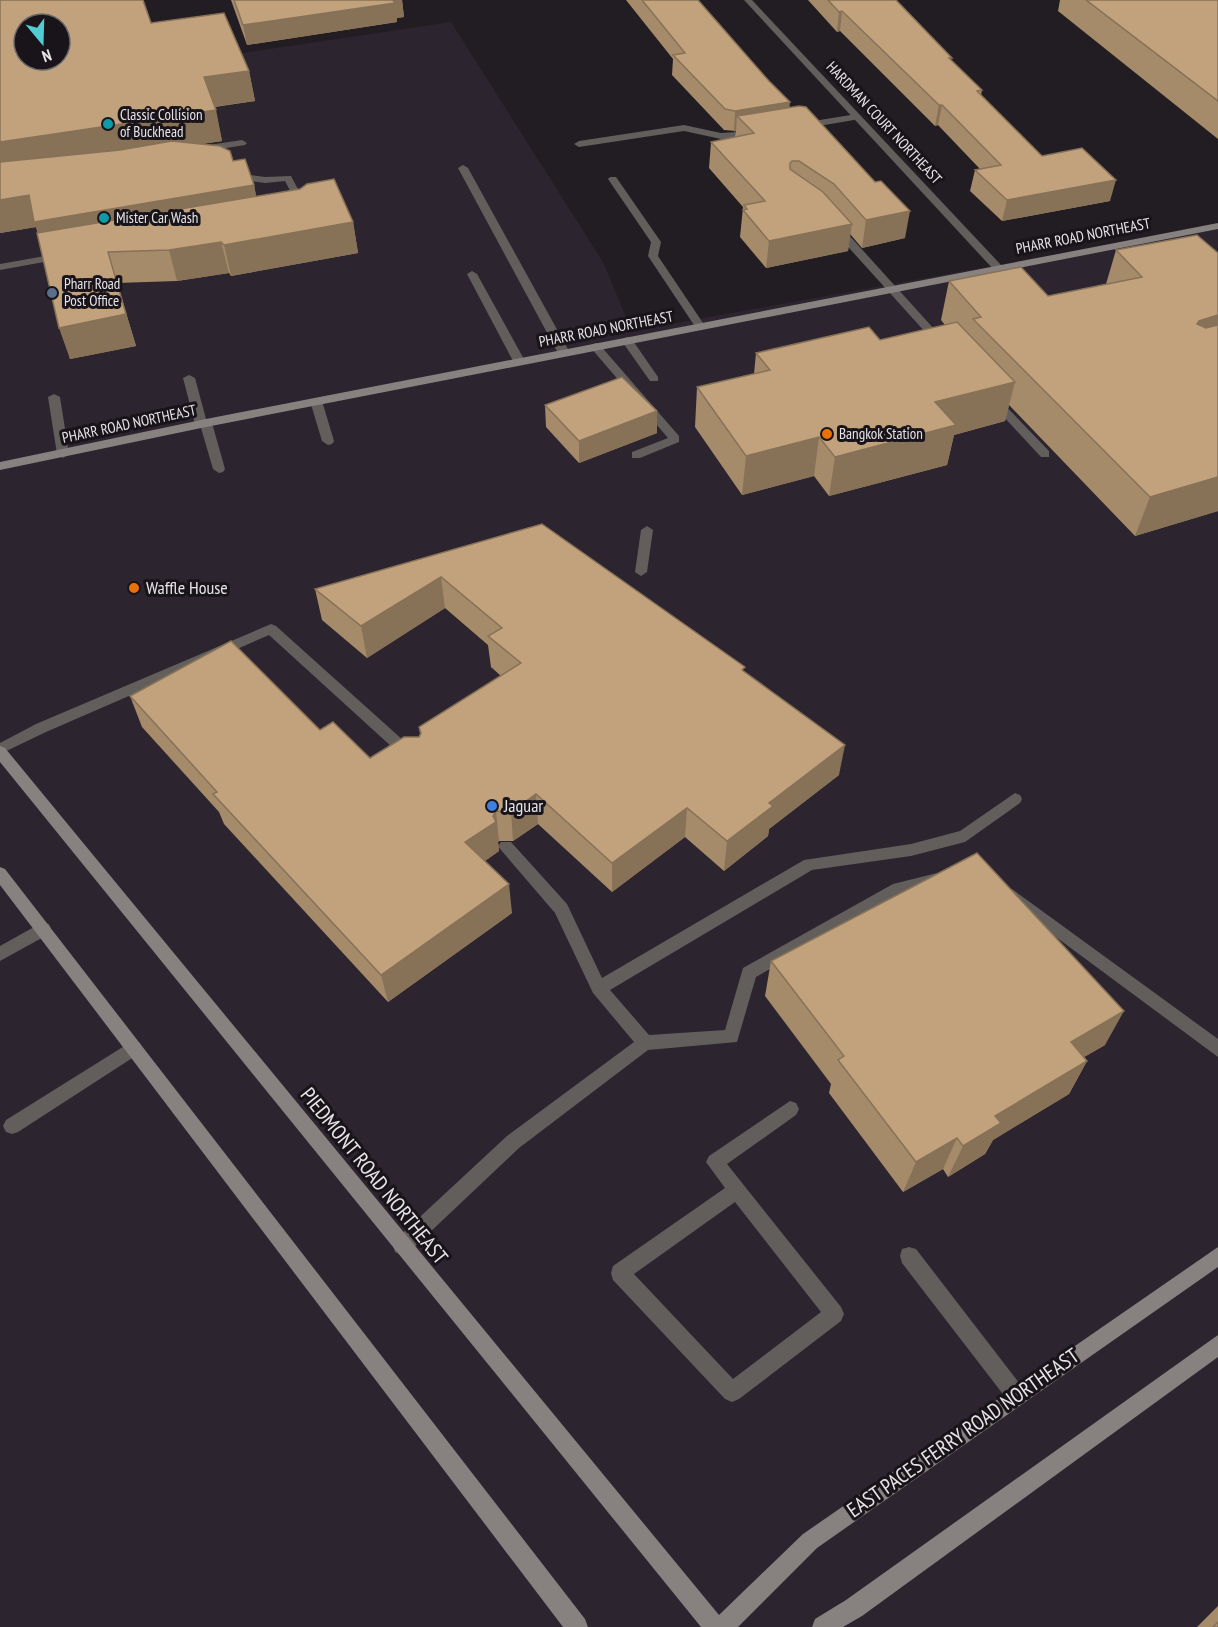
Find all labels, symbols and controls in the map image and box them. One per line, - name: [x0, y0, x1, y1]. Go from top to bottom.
- north arrow: [12, 12, 72, 72]
- text: N: [40, 45, 54, 67]
- street label: HARDMAN COURT NORTHEAST: [823, 57, 946, 188]
- place label: Classic Collision of Buckhead: [120, 105, 203, 141]
- marker: Classic Collision of Buckhead: [101, 117, 115, 131]
- place label: Mister Car Wash: [116, 208, 198, 227]
- marker: Mister Car Wash: [97, 211, 111, 225]
- street label: PHARR ROAD NORTHEAST: [1014, 213, 1152, 258]
- place label: Pharr Road Post Office: [64, 274, 120, 310]
- marker: Pharr Road Post Office: [45, 286, 59, 300]
- street label: PHARR ROAD NORTHEAST: [537, 306, 675, 351]
- street label: PHARR ROAD NORTHEAST: [60, 400, 198, 447]
- place label: Bangkok Station: [839, 424, 923, 443]
- marker: Bangkok Station: [820, 427, 834, 441]
- place label: Waffle House: [146, 576, 228, 599]
- marker: Waffle House: [127, 581, 141, 595]
- place label: Jaguar: [503, 794, 543, 817]
- marker: Jaguar: [485, 799, 499, 813]
- street label: PIEDMONT ROAD NORTHEAST: [295, 1082, 454, 1270]
- street label: EAST PACES FERRY ROAD NORTHEAST: [841, 1342, 1085, 1523]

